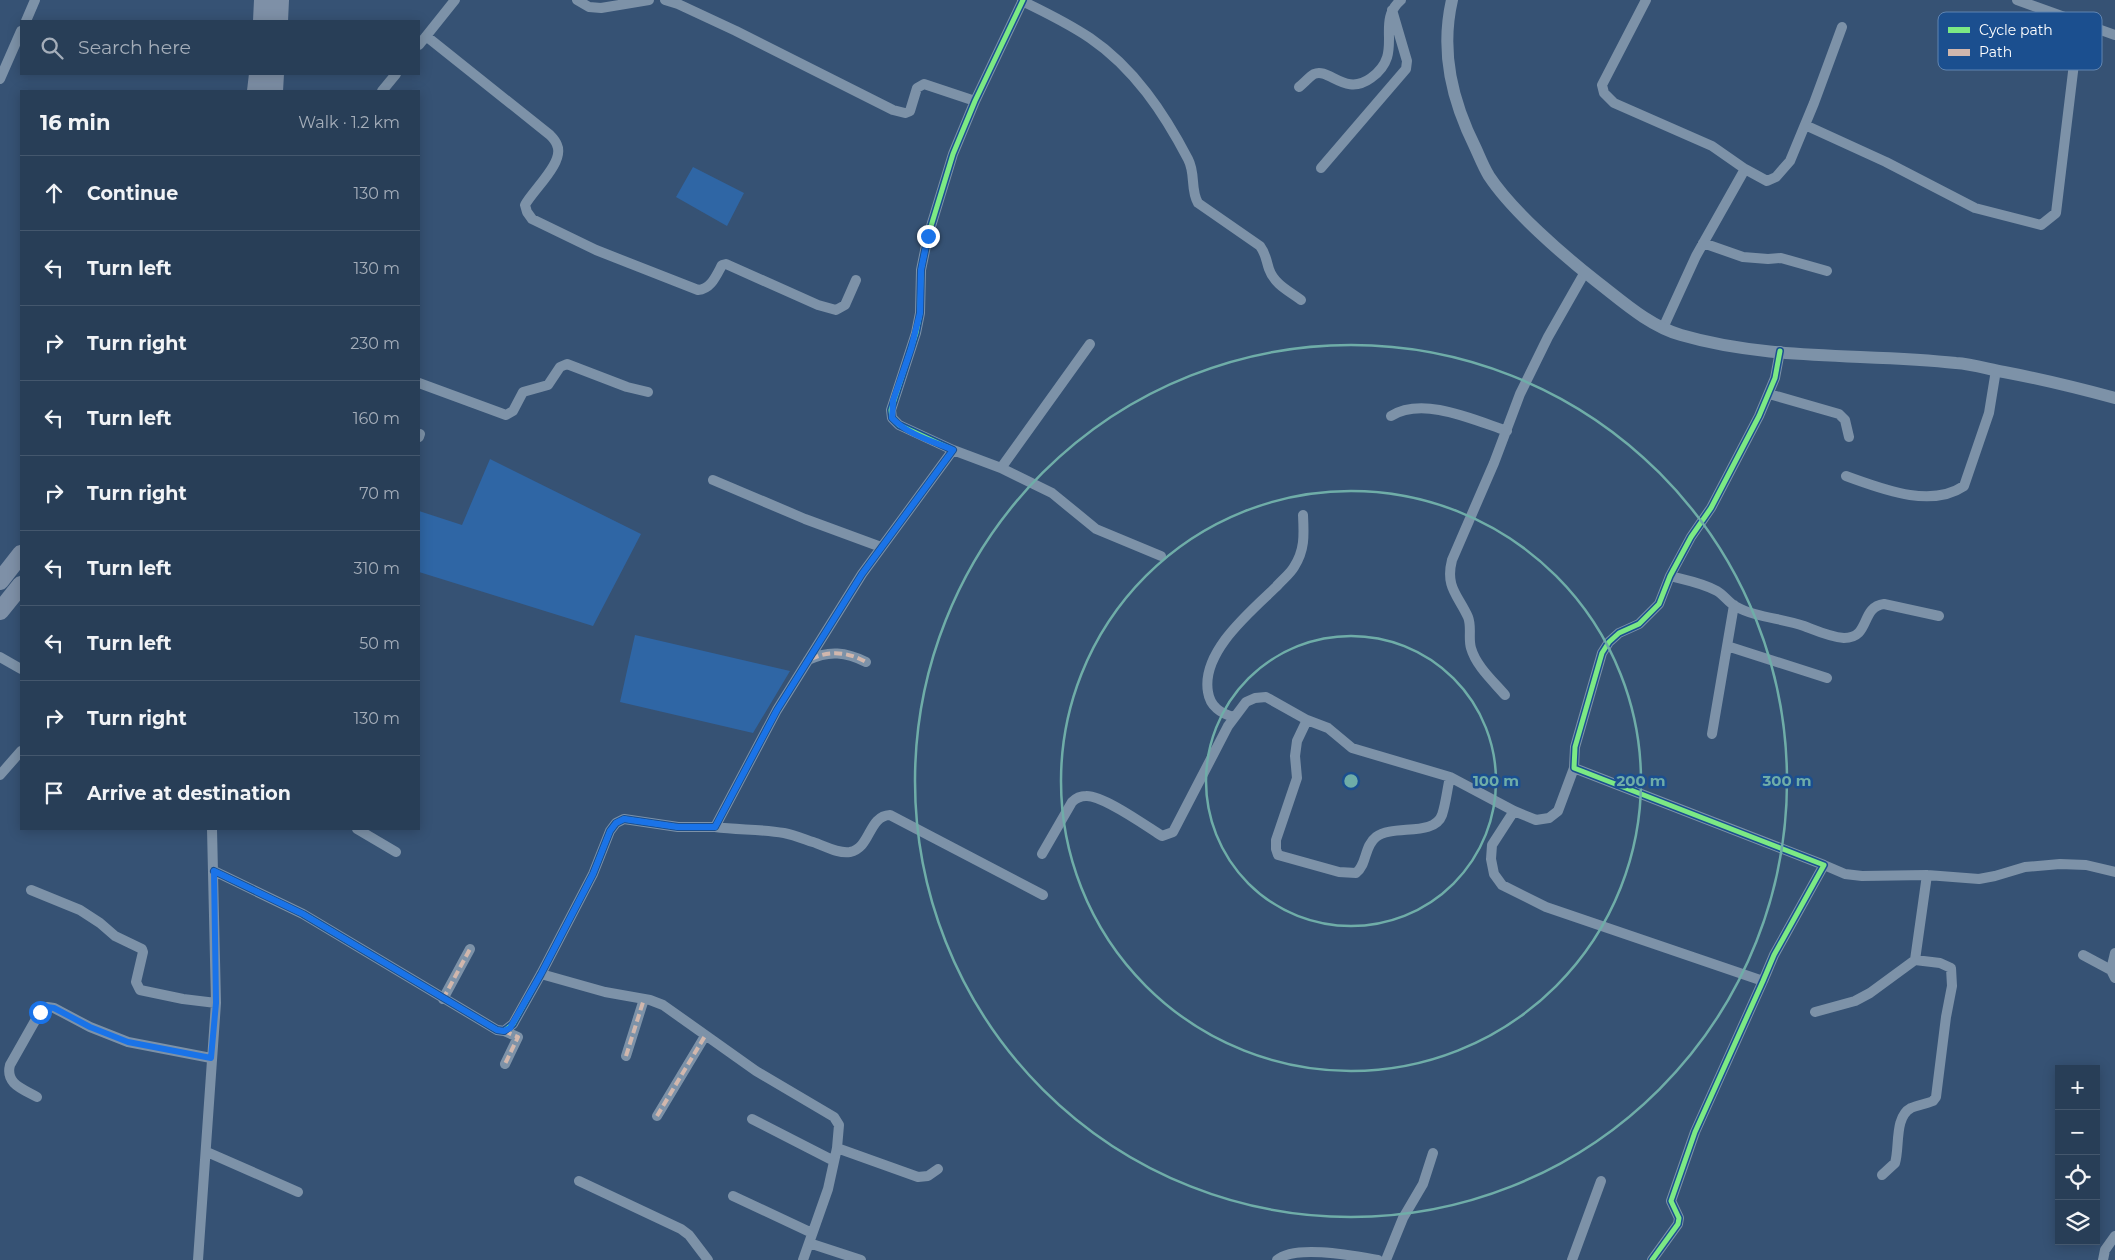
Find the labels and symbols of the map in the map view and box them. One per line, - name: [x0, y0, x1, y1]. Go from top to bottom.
- legend: [1938, 12, 2102, 70]
- text: Cycle path: [1979, 21, 2053, 39]
- text: Path: [1979, 43, 2012, 61]
- route end: [917, 225, 940, 248]
- text: 100 m: [1473, 771, 1519, 790]
- text: 200 m: [1616, 771, 1666, 790]
- text: 300 m: [1761, 771, 1812, 790]
- centre of rings: [1342, 772, 1360, 790]
- route start: [29, 1001, 52, 1024]

